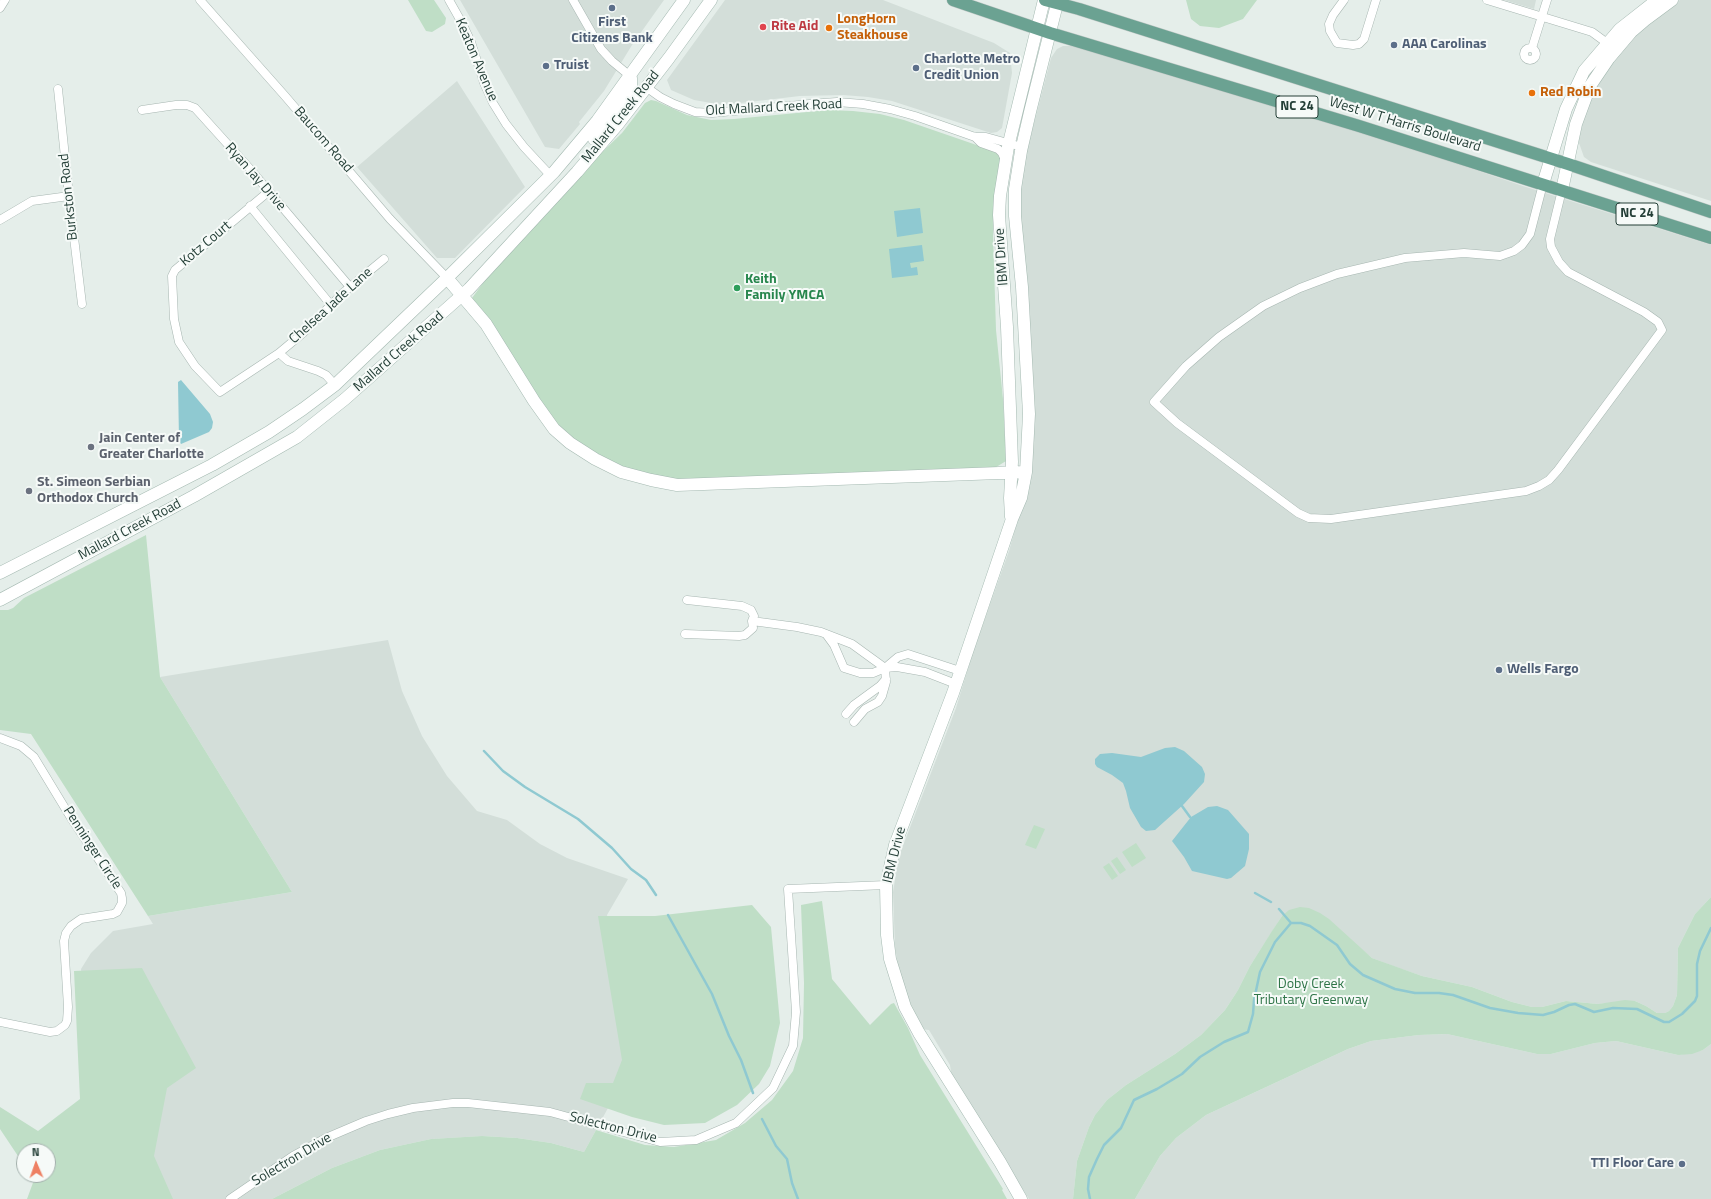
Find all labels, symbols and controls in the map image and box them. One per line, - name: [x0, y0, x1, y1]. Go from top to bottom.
- marker: First Citizens Bank: [607, 3, 617, 13]
- place label: LongHorn Steakhouse: [837, 12, 908, 44]
- place label: First Citizens Bank: [571, 15, 653, 48]
- street label: Keaton Avenue: [451, 16, 501, 104]
- place label: Rite Aid: [771, 19, 818, 35]
- marker: Rite Aid: [758, 22, 768, 32]
- marker: LongHorn Steakhouse: [824, 23, 834, 33]
- place label: AAA Carolinas: [1402, 37, 1487, 53]
- marker: AAA Carolinas: [1389, 40, 1399, 50]
- place label: Charlotte Metro Credit Union: [924, 52, 1020, 84]
- place label: Truist: [554, 58, 589, 74]
- marker: Truist: [541, 61, 551, 71]
- marker: Charlotte Metro Credit Union: [911, 63, 921, 73]
- street label: Mallard Creek Road: [579, 67, 663, 167]
- place label: Red Robin: [1540, 85, 1601, 101]
- marker: Red Robin: [1527, 88, 1537, 98]
- street label: West W T Harris Boulevard: [1327, 94, 1483, 156]
- street label: Old Mallard Creek Road: [705, 96, 843, 120]
- road number: NC 24: [1276, 96, 1318, 118]
- street label: Baucom Road: [290, 104, 356, 176]
- street label: Ryan Jay Drive: [221, 140, 289, 214]
- street label: Burkston Road: [56, 153, 82, 241]
- road number: NC 24: [1616, 203, 1658, 225]
- street label: Kotz Court: [177, 218, 235, 270]
- street label: IBM Drive: [992, 228, 1012, 286]
- street label: Chelsea Jade Lane: [286, 264, 376, 348]
- place label: Keith Family YMCA: [745, 272, 824, 304]
- marker: Keith Family YMCA: [732, 283, 742, 293]
- street label: Mallard Creek Road: [351, 308, 447, 396]
- place label: Jain Center of Greater Charlotte: [99, 431, 204, 464]
- marker: Jain Center of Greater Charlotte: [86, 442, 96, 452]
- place label: St. Simeon Serbian Orthodox Church: [37, 475, 151, 508]
- marker: St. Simeon Serbian Orthodox Church: [24, 486, 34, 496]
- street label: Mallard Creek Road: [76, 496, 184, 564]
- place label: Wells Fargo: [1507, 662, 1579, 678]
- marker: Wells Fargo: [1494, 665, 1504, 675]
- street label: Penninger Circle: [59, 804, 125, 892]
- street label: IBM Drive: [880, 825, 910, 885]
- park label: Doby Creek Tributary Greenway: [1254, 977, 1368, 1010]
- street label: Solectron Drive: [567, 1109, 659, 1147]
- street label: Solectron Drive: [249, 1130, 335, 1190]
- north arrow: [16, 1143, 56, 1183]
- text: N: [32, 1144, 40, 1160]
- place label: TTI Floor Care: [1591, 1156, 1674, 1172]
- marker: TTI Floor Care: [1677, 1159, 1687, 1169]

